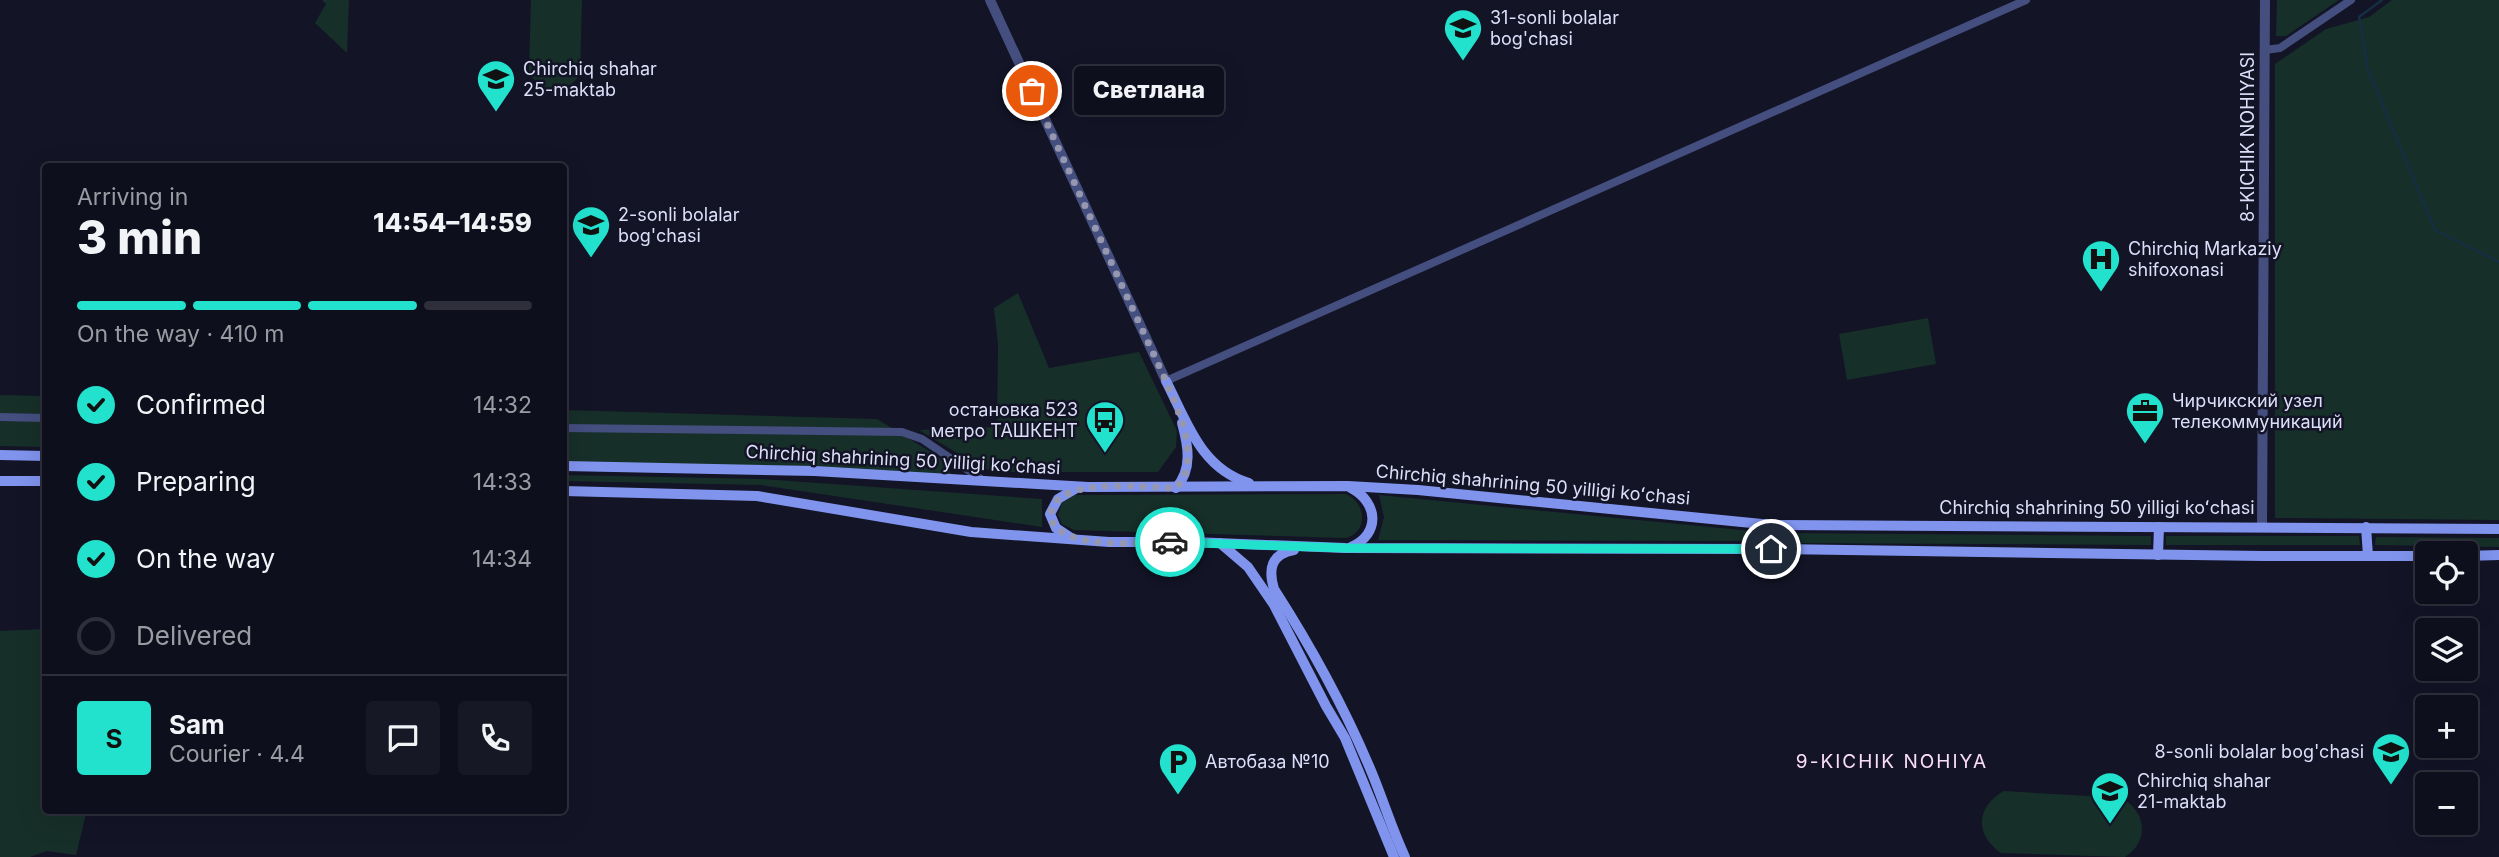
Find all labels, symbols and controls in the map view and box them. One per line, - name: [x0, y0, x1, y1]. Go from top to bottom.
- school or university icon: 31-sonli bolalar bog'chasi: [1442, 7, 1484, 62]
- place label: 31-sonli bolalar bog'chasi: [1490, 7, 1619, 49]
- street label: 8-KICHIK NOHIYASI: [2237, 52, 2258, 222]
- school or university icon: Chirchiq shahar 25-maktab: [475, 58, 517, 113]
- place label: Chirchiq shahar 25-maktab: [523, 58, 657, 100]
- pin: [1002, 61, 1062, 121]
- callout: Светлана: [1074, 66, 1224, 116]
- icon: bag: [1013, 72, 1051, 110]
- text: Светлана: [1093, 76, 1205, 104]
- text: Arriving in: [77, 183, 188, 211]
- school or university icon: 2-sonli bolalar bog'chasi: [570, 204, 612, 259]
- place label: 2-sonli bolalar bog'chasi: [618, 204, 740, 246]
- text: 14:54–14:59: [373, 207, 532, 238]
- text: 3 min: [77, 209, 202, 265]
- hospital icon: Chirchiq Markaziy shifoxonasi: [2080, 238, 2122, 293]
- place label: Chirchiq Markaziy shifoxonasi: [2128, 238, 2282, 280]
- text: On the way · 410 m: [77, 320, 284, 348]
- icon: check: [77, 386, 115, 424]
- text: Confirmed: [136, 389, 266, 420]
- office icon: Чирчикский узел телекоммуникаций: [2124, 390, 2166, 445]
- place label: Чирчикский узел телекоммуникаций: [2172, 390, 2343, 432]
- text: 14:32: [473, 391, 532, 419]
- place label: остановка 523 метро ТАШКЕНТ: [930, 399, 1078, 441]
- bus stop icon: остановка 523 метро ТАШКЕНТ: [1084, 399, 1126, 454]
- street label: Chirchiq shahrining 50 yilligi koʻchasi: [745, 441, 1061, 478]
- street label: Chirchiq shahrining 50 yilligi koʻchasi: [1375, 460, 1691, 509]
- icon: check: [77, 463, 115, 501]
- text: Preparing: [136, 466, 256, 497]
- text: 14:33: [473, 468, 532, 496]
- street label: Chirchiq shahrining 50 yilligi koʻchasi: [1939, 497, 2255, 518]
- courier: [1135, 507, 1205, 577]
- pin: [1741, 519, 1801, 579]
- icon: car: [1151, 523, 1189, 561]
- icon: home: [1752, 530, 1790, 568]
- icon: check: [77, 540, 115, 578]
- map controls: [2415, 541, 2478, 835]
- button: locate: [2415, 541, 2478, 604]
- text: On the way: [136, 543, 275, 574]
- text: 14:34: [472, 545, 532, 573]
- button: layers: [2415, 618, 2478, 681]
- text: Delivered: [136, 620, 252, 651]
- button: +: [2415, 695, 2478, 758]
- button: chat: [366, 701, 440, 775]
- button: phone: [458, 701, 532, 775]
- text: Sam: [169, 709, 225, 740]
- text: S: [105, 723, 123, 754]
- school or university icon: 8-sonli bolalar bog'chasi: [2370, 731, 2412, 786]
- text: Courier · 4.4: [169, 740, 305, 768]
- parking icon: Автобаза №10: [1157, 741, 1199, 796]
- place label: 8-sonli bolalar bog'chasi: [2154, 741, 2364, 762]
- district label: 9-KICHIK NOHIYA: [1796, 750, 1988, 773]
- place label: Автобаза №10: [1205, 751, 1330, 772]
- school or university icon: Chirchiq shahar 21-maktab: [2089, 770, 2131, 825]
- place label: Chirchiq shahar 21-maktab: [2137, 770, 2271, 812]
- button: −: [2415, 772, 2478, 835]

